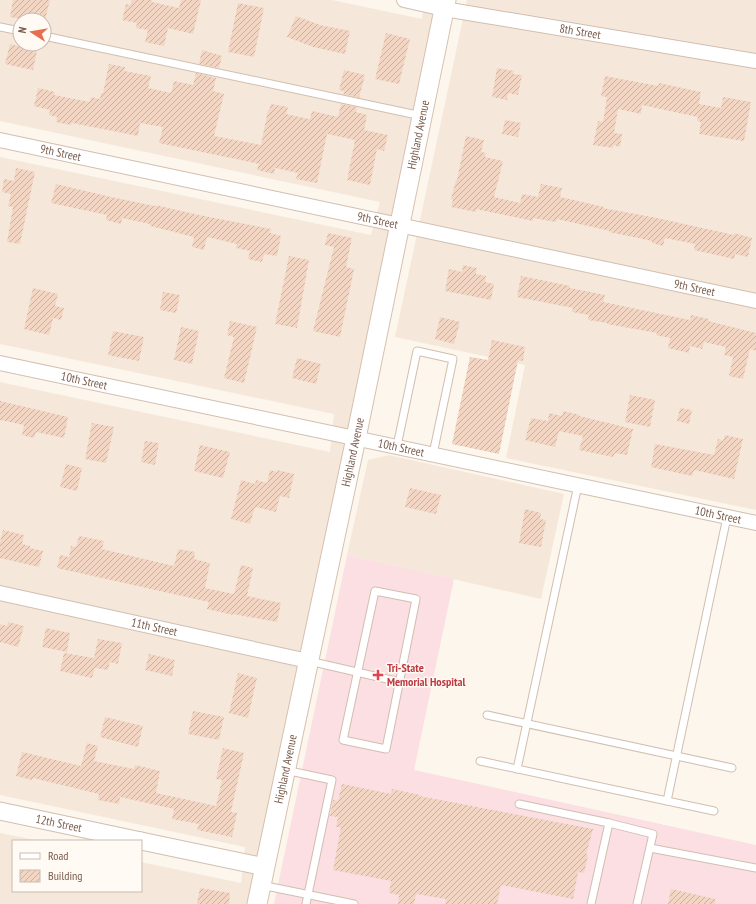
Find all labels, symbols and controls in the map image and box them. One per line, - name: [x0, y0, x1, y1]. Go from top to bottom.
- north arrow: [12, 12, 52, 52]
- street label: 8th Street: [559, 20, 603, 42]
- text: N: [15, 26, 30, 34]
- street label: Highland Avenue: [403, 99, 432, 171]
- street label: 9th Street: [39, 141, 83, 164]
- street label: 9th Street: [356, 208, 400, 232]
- street label: 9th Street: [673, 276, 717, 299]
- street label: 10th Street: [60, 368, 109, 393]
- street label: Highland Avenue: [338, 416, 367, 488]
- street label: 10th Street: [377, 435, 426, 460]
- street label: 10th Street: [694, 502, 743, 527]
- street label: 11th Street: [130, 614, 180, 639]
- place label: Tri-State Memorial Hospital: [387, 660, 465, 689]
- marker: Tri-State Memorial Hospital: [372, 669, 384, 681]
- street label: Highland Avenue: [271, 733, 300, 805]
- street label: 12th Street: [34, 811, 84, 835]
- legend: [12, 840, 142, 892]
- text: Road: [48, 848, 68, 863]
- text: Building: [48, 868, 83, 883]

